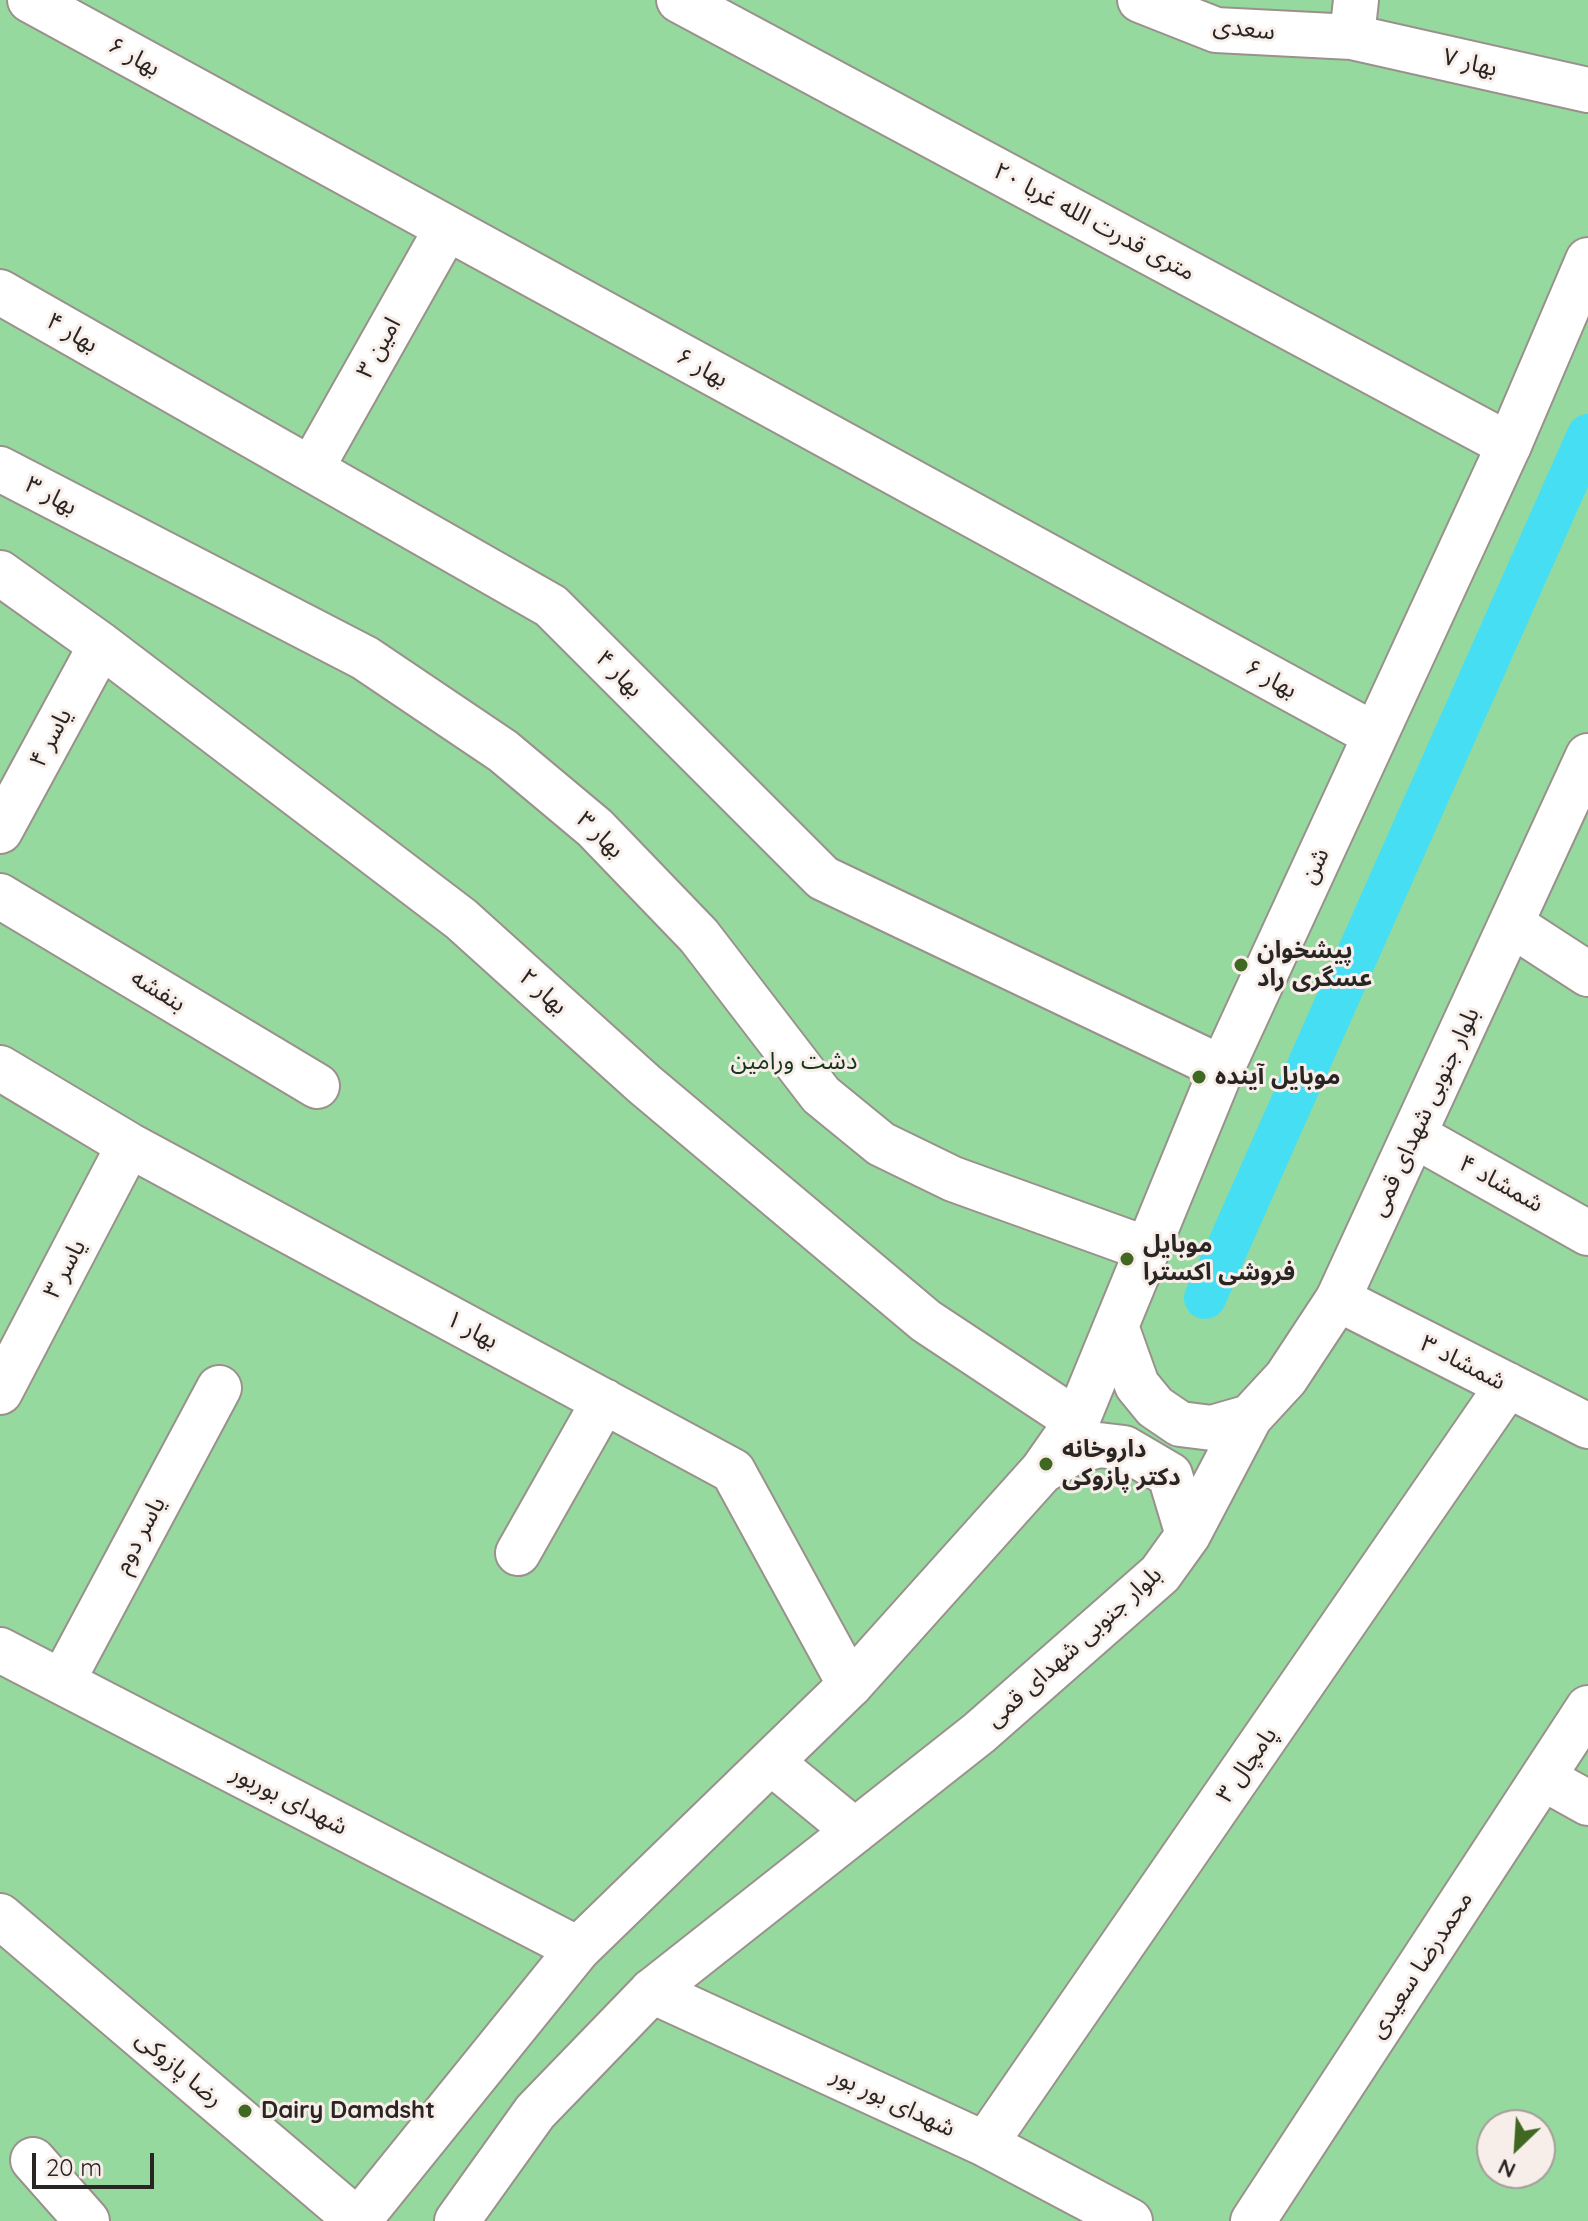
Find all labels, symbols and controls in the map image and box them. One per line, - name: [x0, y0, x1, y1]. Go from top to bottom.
- street label: سعدی: [1212, 11, 1276, 47]
- street label: بهار ۶: [103, 31, 165, 83]
- street label: بهار ۷: [1440, 43, 1500, 83]
- street label: ۲۰ متری قدرت الله غربا: [988, 157, 1200, 287]
- street label: بهار ۴: [41, 307, 103, 359]
- street label: امین ۳: [351, 313, 407, 383]
- street label: بهار ۶: [671, 342, 733, 394]
- street label: بهار ۳: [20, 470, 82, 522]
- street label: بهار ۴: [589, 644, 649, 704]
- street label: بهار ۶: [1240, 653, 1302, 705]
- street label: یاسر ۴: [24, 704, 78, 772]
- street label: بهار ۳: [570, 806, 630, 864]
- street label: شن: [1294, 843, 1336, 889]
- place label: پیشخوان عسگری راد: [1257, 937, 1372, 993]
- marker: پیشخوان عسگری راد: [1232, 956, 1250, 974]
- street label: بهار ۲: [513, 963, 573, 1021]
- street label: بنفشه: [125, 964, 191, 1018]
- street label: بلوار جنوبی شهدای قمی: [1364, 1003, 1486, 1221]
- park label: دشت ورامین: [731, 1048, 857, 1076]
- place label: موبایل آینده: [1215, 1063, 1340, 1091]
- marker: موبایل آینده: [1190, 1068, 1208, 1086]
- street label: شمشاد ۴: [1454, 1149, 1548, 1219]
- place label: موبایل فروشی اکسترا: [1143, 1231, 1295, 1287]
- street label: یاسر ۳: [38, 1235, 92, 1303]
- marker: موبایل فروشی اکسترا: [1118, 1250, 1136, 1268]
- street label: بهار ۱: [441, 1304, 503, 1356]
- street label: شمشاد ۳: [1416, 1329, 1510, 1397]
- place label: داروخانه دکتر پازوکی: [1062, 1436, 1181, 1492]
- marker: داروخانه دکتر پازوکی: [1037, 1455, 1055, 1473]
- street label: یاسر دوم: [108, 1492, 172, 1578]
- street label: بلوار جنوبی شهدای قمی: [980, 1560, 1168, 1734]
- street label: پامچال ۳: [1211, 1722, 1283, 1808]
- street label: شهدای بوربور: [226, 1758, 352, 1842]
- street label: محمدرضا سعیدی: [1363, 1886, 1479, 2044]
- street label: رضا پازوکی: [130, 2024, 228, 2114]
- street label: شهدای بور بور: [826, 2061, 960, 2143]
- place label: Dairy Damdsht: [261, 2097, 435, 2125]
- marker: Dairy Damdsht: [236, 2102, 254, 2120]
- north arrow: [1476, 2109, 1556, 2189]
- scale bar: [36, 2137, 158, 2187]
- text: 20 m: [46, 2152, 102, 2182]
- text: N: [1493, 2153, 1520, 2185]

